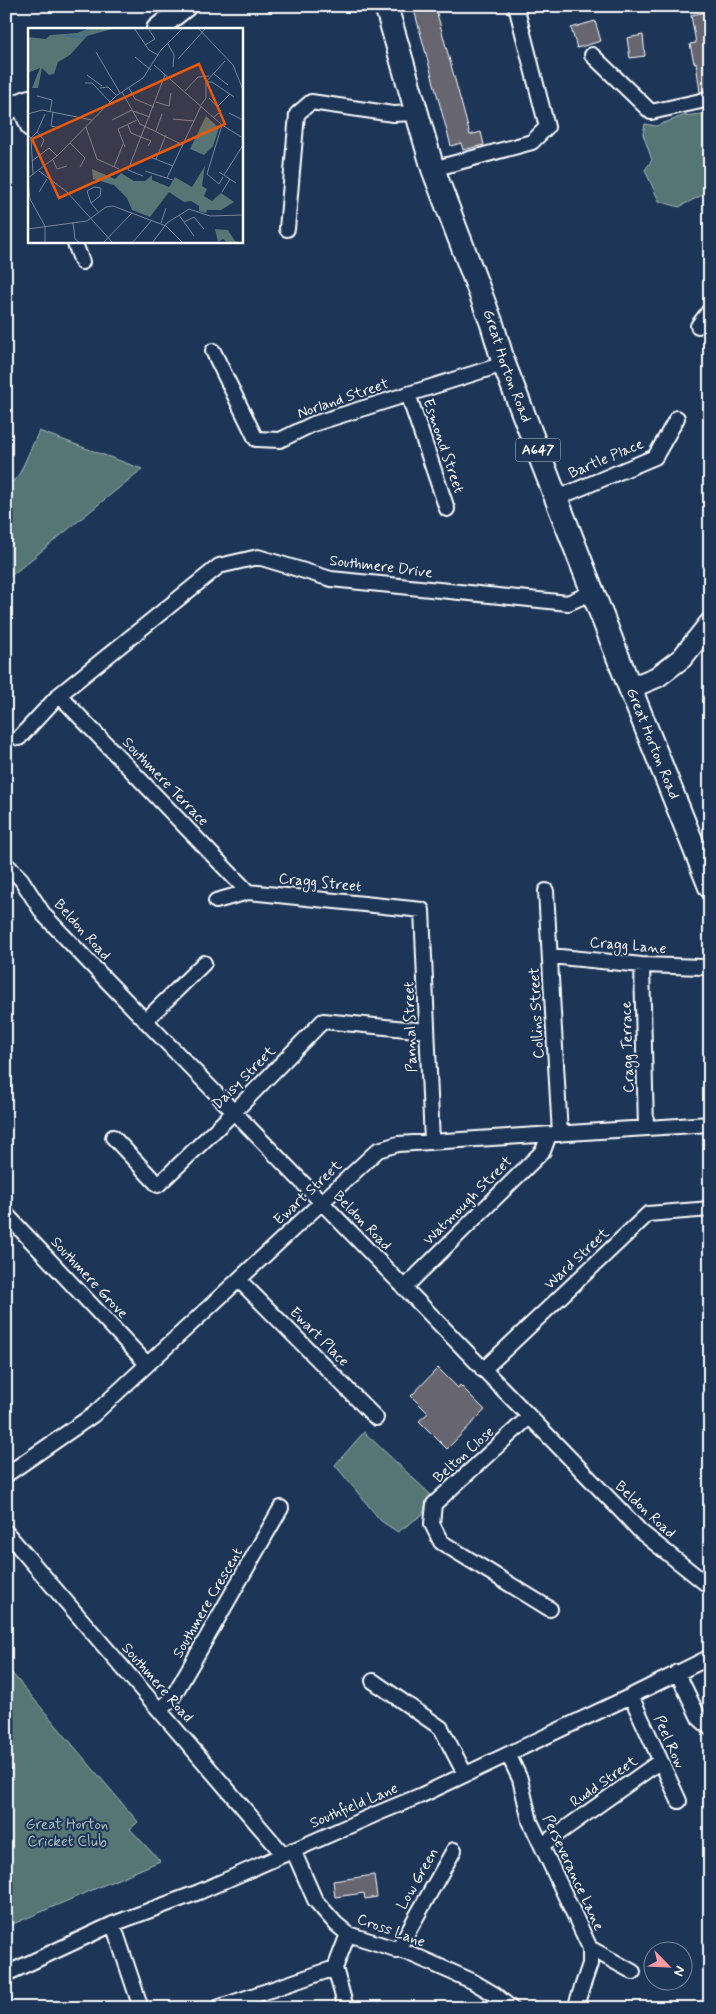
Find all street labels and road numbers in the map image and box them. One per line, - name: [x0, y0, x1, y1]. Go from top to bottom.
- street label: Great Horton Road: [477, 307, 536, 425]
- street label: Norland Street: [295, 374, 391, 424]
- street label: Esmond Street: [417, 396, 469, 496]
- street label: Bartle Place: [565, 434, 647, 484]
- road number: A647: [516, 438, 560, 462]
- street label: Southmere Drive: [328, 551, 434, 583]
- street label: Great Horton Road: [621, 685, 684, 803]
- street label: Southmere Terrace: [117, 733, 213, 831]
- street label: Cragg Street: [277, 869, 363, 898]
- street label: Beldon Road: [49, 895, 115, 965]
- street label: Cragg Lane: [589, 933, 667, 960]
- street label: Collins Street: [525, 967, 549, 1059]
- street label: Pannal Street: [399, 981, 423, 1073]
- street label: Cragg Terrace: [616, 1001, 641, 1093]
- street label: Daisy Street: [208, 1042, 280, 1114]
- street label: Watmough Street: [419, 1152, 517, 1250]
- street label: Ewart Street: [269, 1156, 347, 1230]
- street label: Beldon Road: [328, 1187, 396, 1255]
- street label: Ward Street: [540, 1224, 614, 1294]
- street label: Southmere Grove: [46, 1233, 132, 1323]
- street label: Ewart Place: [285, 1303, 353, 1371]
- street label: Belton Close: [429, 1422, 499, 1488]
- street label: Beldon Road: [610, 1477, 680, 1543]
- street label: Southmere Crescent: [168, 1544, 248, 1662]
- street label: Southmere Road: [117, 1639, 197, 1727]
- street label: Peel Row: [648, 1712, 690, 1772]
- street label: Rudd Street: [566, 1751, 642, 1813]
- street label: Southfield Lane: [307, 1778, 401, 1834]
- street label: Perseverance Lane: [537, 1812, 609, 1934]
- street label: Low Green: [392, 1844, 444, 1914]
- street label: Cross Lane: [354, 1909, 428, 1953]

